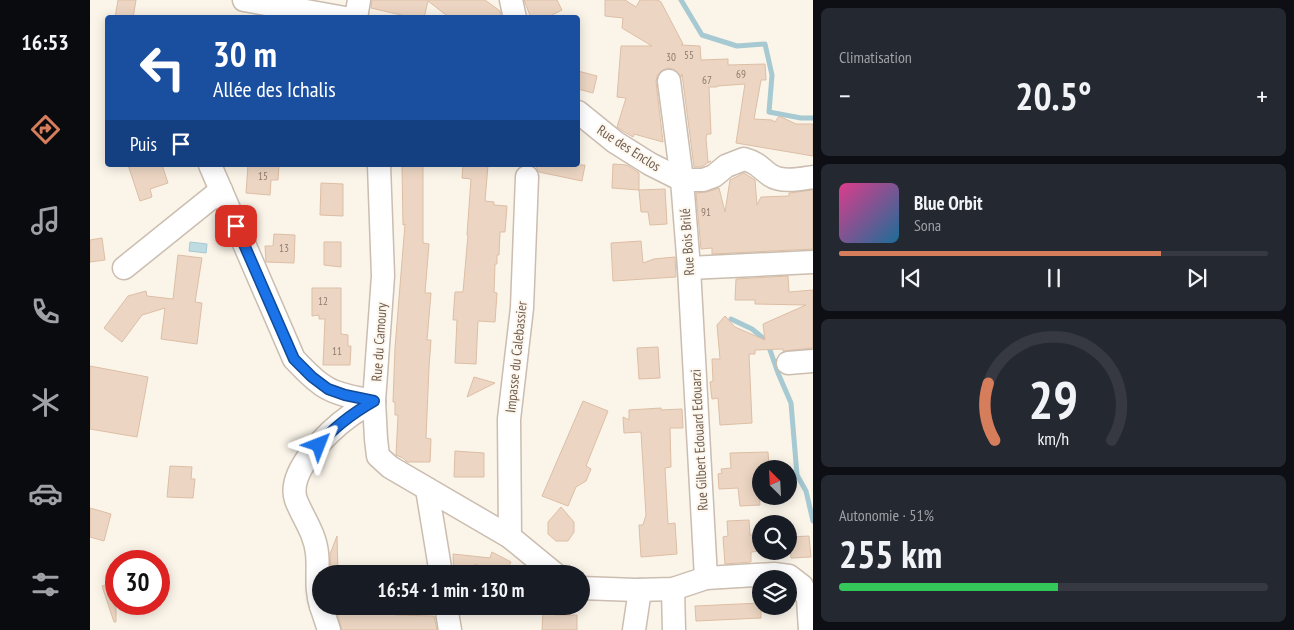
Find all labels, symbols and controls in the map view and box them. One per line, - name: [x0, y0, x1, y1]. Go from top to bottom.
- text: 16:53: [21, 28, 69, 56]
- text: 30 m: [213, 31, 277, 77]
- icon: left: [130, 35, 195, 100]
- text: Climatisation: [839, 47, 912, 67]
- house number: 55: [684, 48, 694, 62]
- house number: 30: [666, 50, 676, 64]
- house number: 69: [736, 67, 746, 81]
- text: 20.5°: [1015, 71, 1092, 120]
- house number: 67: [702, 73, 712, 87]
- text: Allée des Ichalis: [213, 75, 336, 103]
- text: −: [839, 77, 851, 114]
- text: +: [1256, 77, 1268, 114]
- icon: directions: [28, 112, 63, 147]
- street label: Rue des Enclos: [594, 121, 664, 175]
- icon: arrive: [167, 130, 195, 158]
- text: Puis: [130, 132, 157, 156]
- house number: 15: [258, 169, 268, 183]
- text: Blue Orbit: [914, 191, 983, 215]
- icon: music: [28, 203, 63, 238]
- pin: [215, 205, 257, 247]
- house number: 91: [701, 205, 711, 219]
- street label: Rue Bois Brilé: [676, 208, 698, 276]
- icon: arrive: [222, 212, 250, 240]
- text: Sona: [914, 215, 941, 235]
- house number: 13: [279, 241, 289, 255]
- icon: previous: [897, 264, 925, 292]
- icon: pause: [1040, 264, 1068, 292]
- icon: next: [1183, 264, 1211, 292]
- icon: phone: [28, 294, 63, 329]
- house number: 12: [318, 294, 328, 308]
- street label: Impasse du Calebassier: [501, 300, 531, 414]
- street label: Rue du Camoury: [367, 301, 391, 382]
- house number: 11: [332, 344, 342, 358]
- text: 29: [1029, 366, 1078, 433]
- street label: Rue Gilbert Edouard Edouarzi: [686, 369, 712, 511]
- icon: climate: [28, 385, 63, 420]
- position arrow: [292, 418, 344, 470]
- text: km/h: [1038, 427, 1069, 450]
- north arrow: [752, 460, 798, 505]
- map controls: [752, 460, 797, 615]
- icon: car: [28, 476, 63, 511]
- text: Autonomie · 51%: [839, 505, 934, 525]
- button: search: [752, 515, 797, 560]
- text: 255 km: [839, 529, 942, 578]
- speed limit sign: 30: [105, 550, 170, 615]
- icon: filters: [28, 567, 63, 602]
- button: layers: [752, 570, 797, 615]
- text: 16:54 · 1 min · 130 m: [378, 578, 524, 602]

